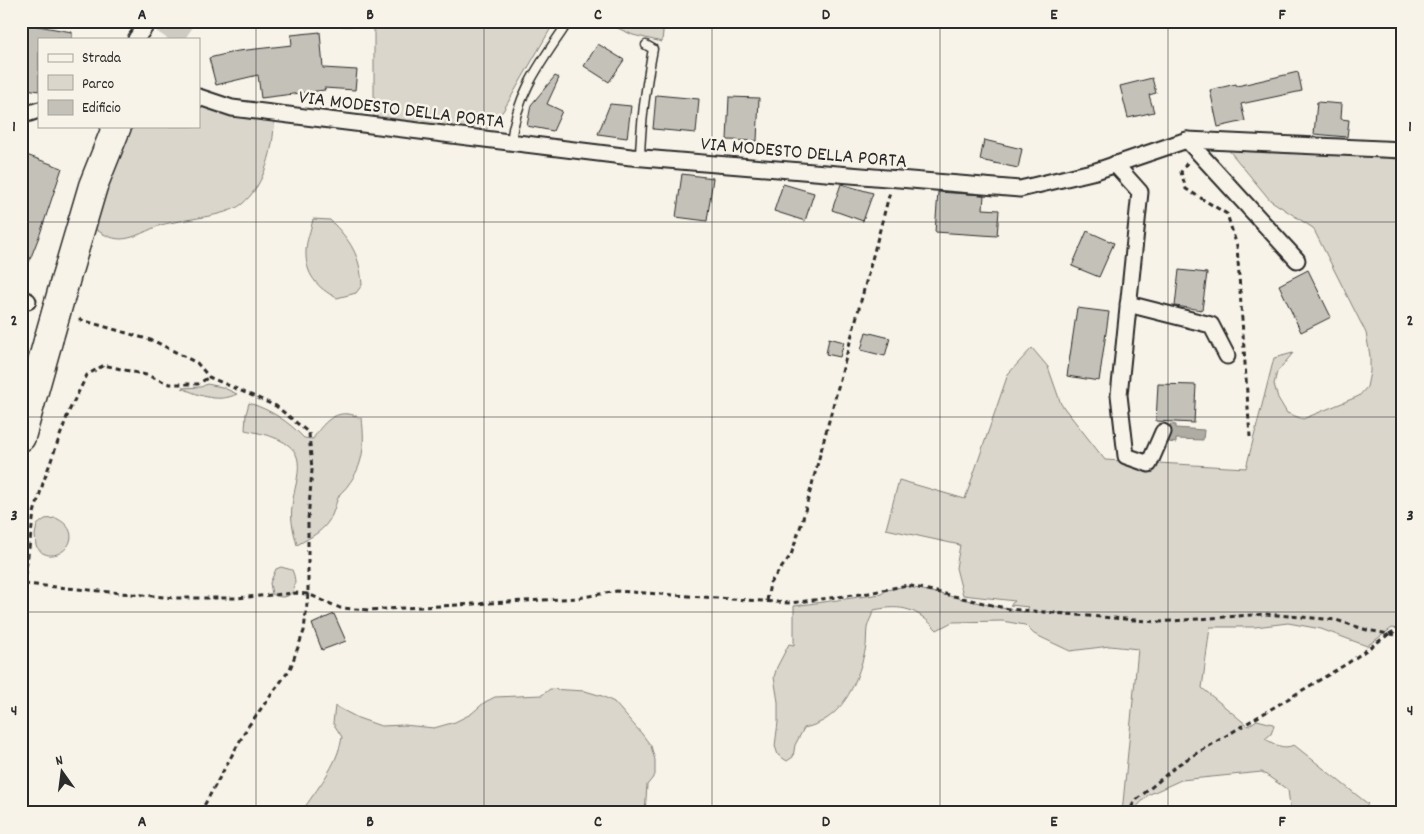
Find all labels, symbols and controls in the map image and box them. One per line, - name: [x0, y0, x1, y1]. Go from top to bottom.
- text: A: [138, 4, 147, 27]
- text: B: [366, 4, 374, 27]
- text: C: [594, 4, 602, 27]
- text: D: [822, 4, 831, 27]
- text: E: [1050, 4, 1058, 27]
- text: F: [1278, 4, 1286, 27]
- legend: [38, 38, 200, 128]
- text: Strada: [82, 48, 122, 70]
- text: Parco: [82, 74, 114, 96]
- street label: VIA MODESTO DELLA PORTA: [297, 84, 506, 138]
- text: Edificio: [82, 98, 121, 120]
- text: 1: [12, 116, 16, 139]
- text: 1: [1408, 116, 1412, 139]
- street label: VIA MODESTO DELLA PORTA: [699, 131, 908, 177]
- text: 2: [11, 310, 18, 333]
- text: 2: [1407, 310, 1414, 333]
- text: 3: [10, 505, 18, 528]
- text: 3: [1406, 505, 1414, 528]
- text: 4: [11, 700, 17, 723]
- text: 4: [1407, 700, 1413, 723]
- north arrow: [38, 746, 88, 796]
- text: N: [54, 751, 65, 772]
- text: A: [138, 811, 147, 834]
- text: B: [366, 811, 374, 834]
- text: C: [594, 811, 602, 834]
- text: D: [822, 811, 831, 834]
- text: E: [1050, 811, 1058, 834]
- text: F: [1278, 811, 1286, 834]

